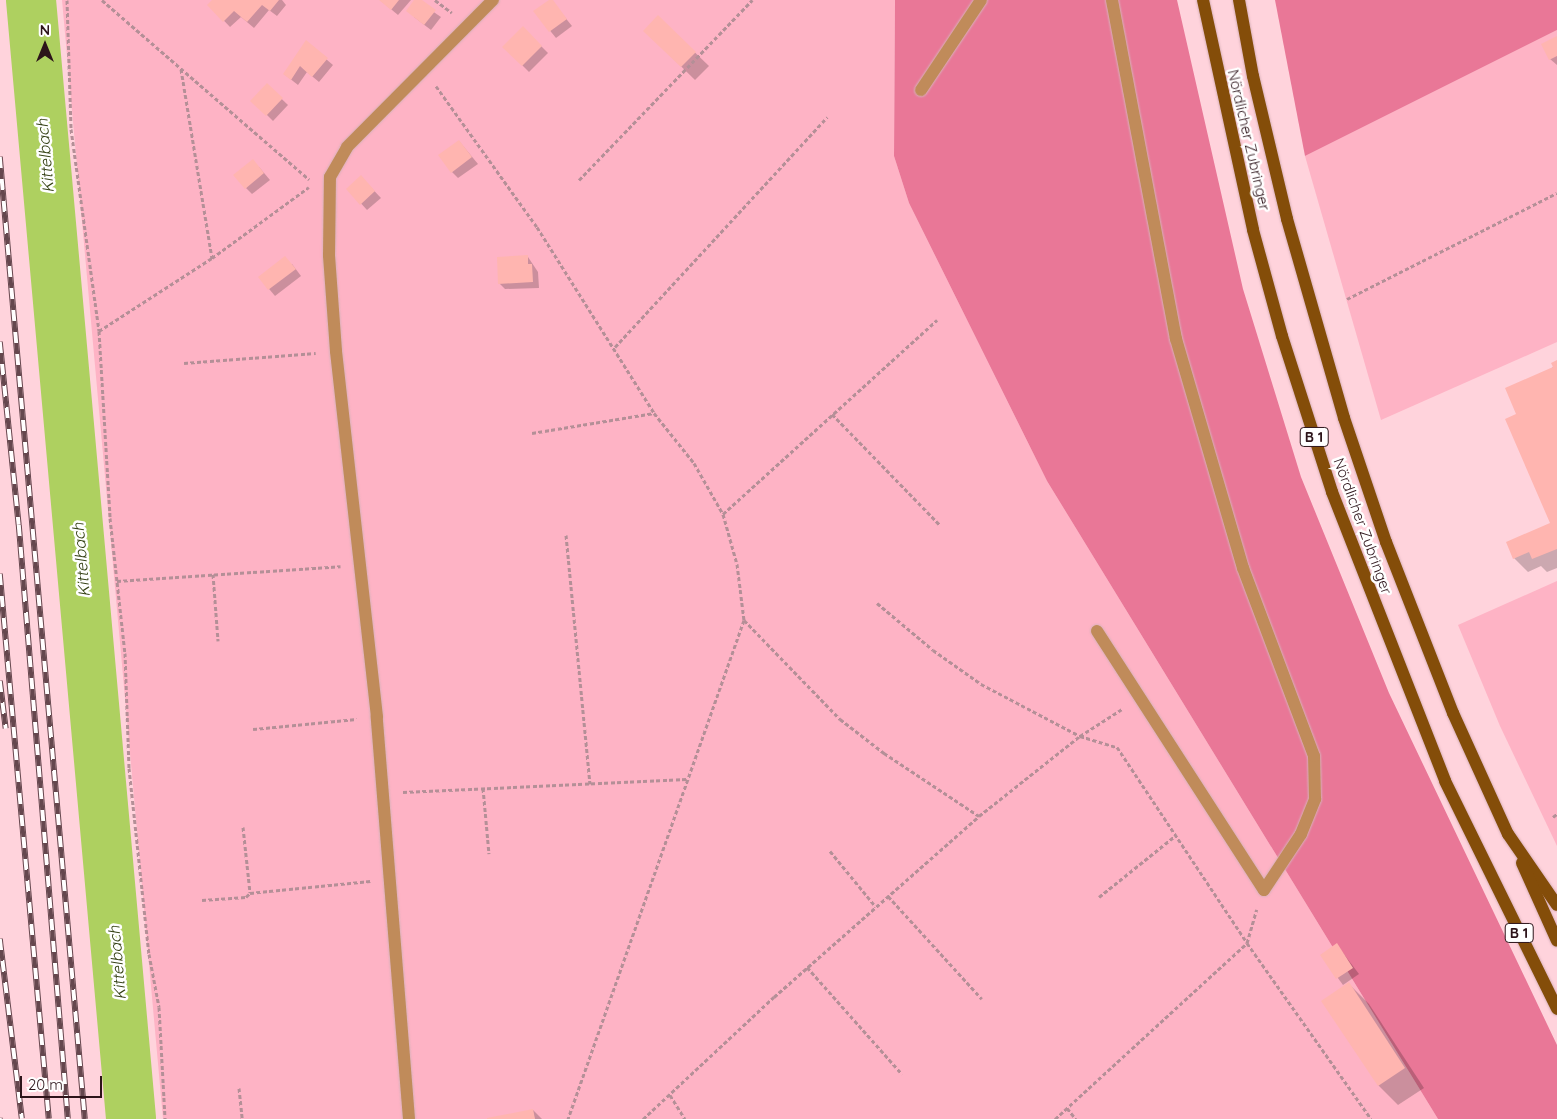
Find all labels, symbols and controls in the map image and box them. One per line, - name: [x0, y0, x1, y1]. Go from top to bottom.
- north arrow: [20, 20, 70, 70]
- text: N: [40, 21, 50, 39]
- street label: Nördlicher Zubringer: [1224, 68, 1274, 212]
- water label: Kittelbach: [32, 118, 58, 194]
- road number: B 1: [1299, 426, 1329, 448]
- street label: Nördlicher Zubringer: [1330, 455, 1396, 597]
- water label: Kittelbach: [68, 522, 94, 598]
- road number: B 1: [1504, 921, 1534, 944]
- water label: Kittelbach: [104, 925, 130, 1001]
- scale bar: [22, 1066, 105, 1098]
- text: 20 m: [28, 1075, 63, 1094]

